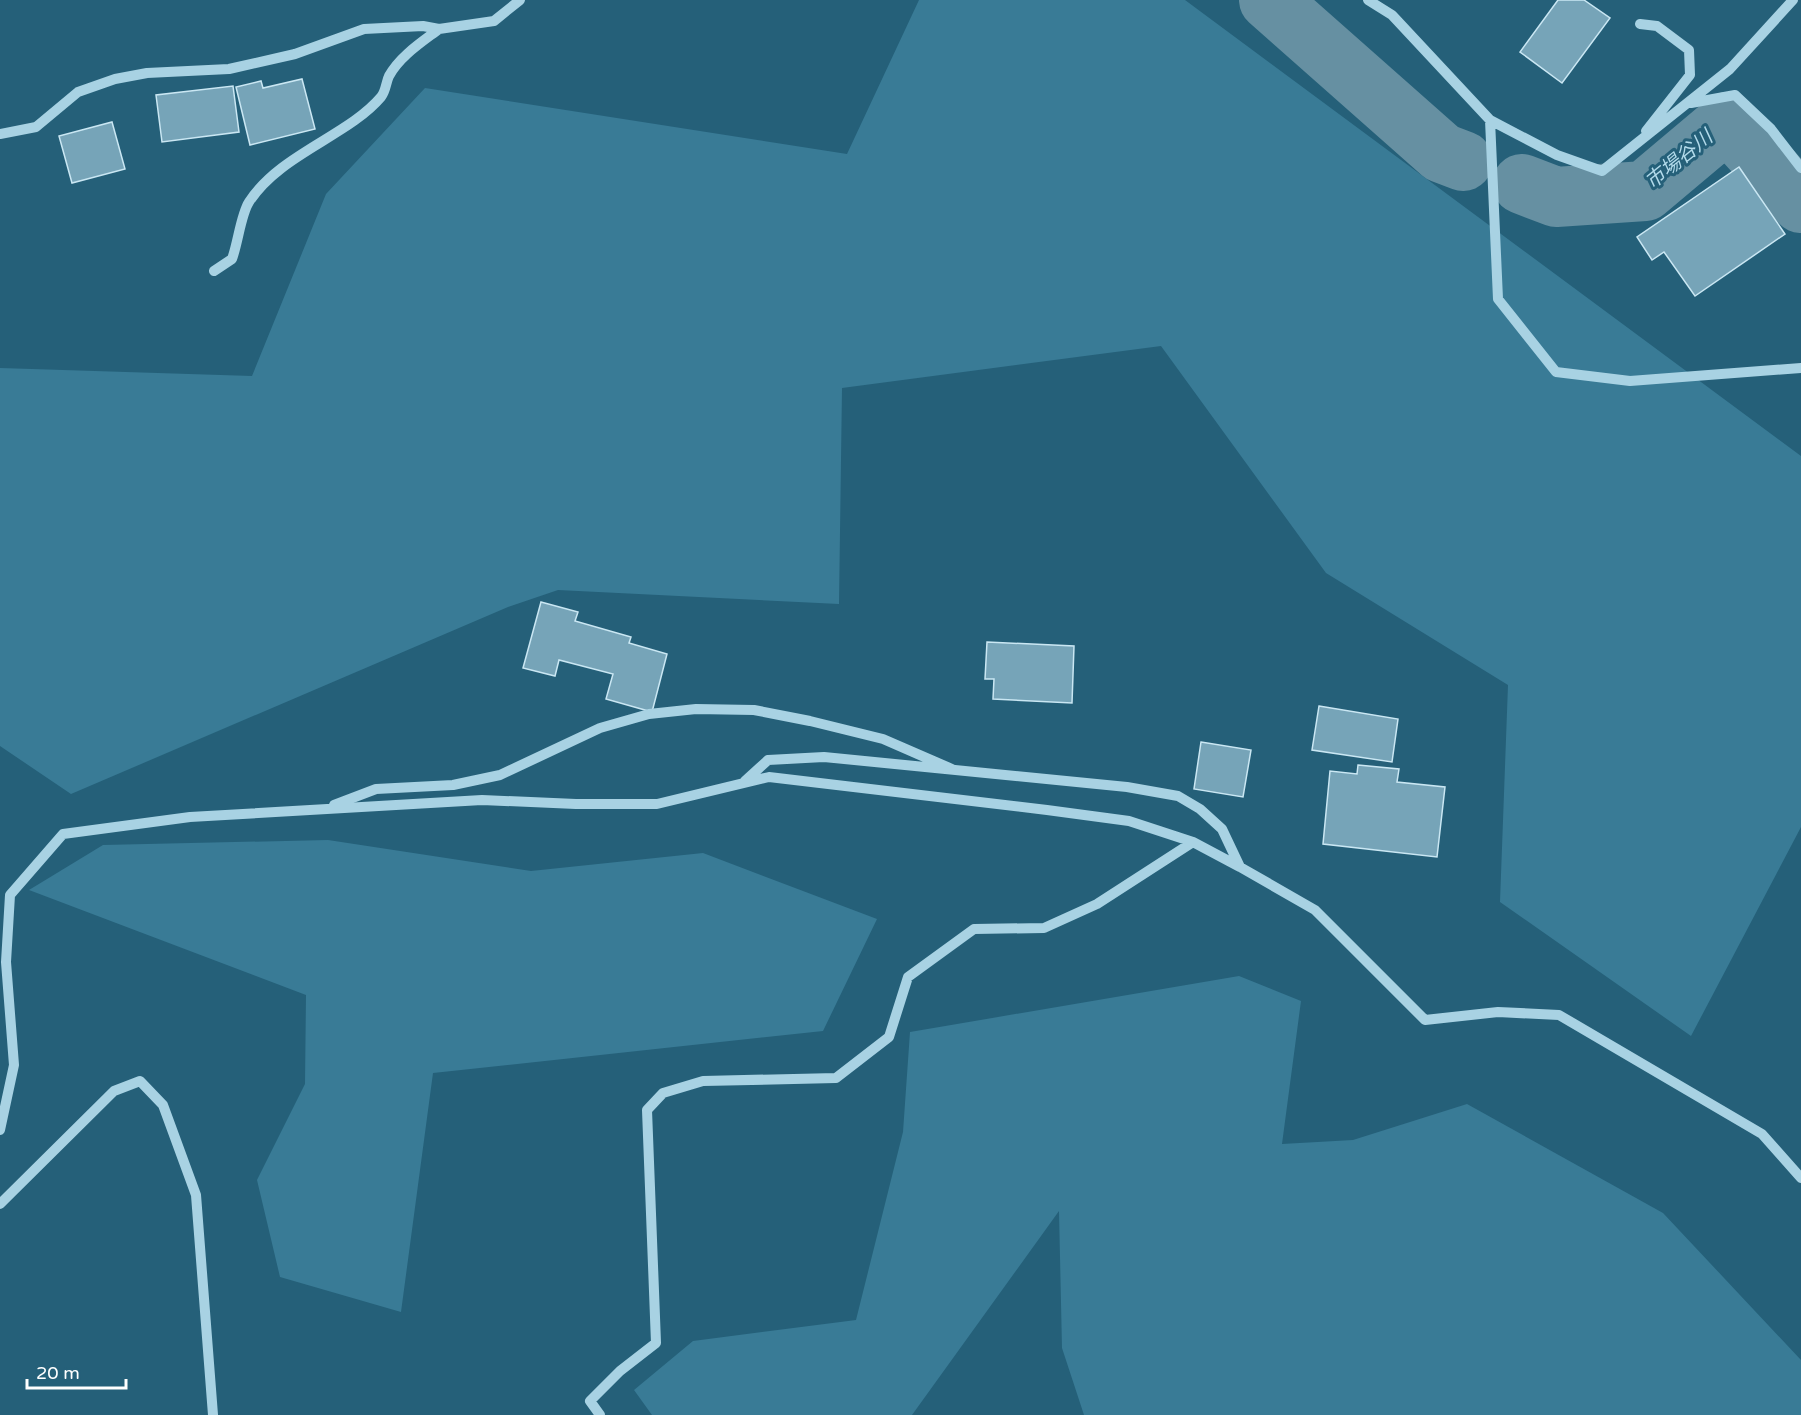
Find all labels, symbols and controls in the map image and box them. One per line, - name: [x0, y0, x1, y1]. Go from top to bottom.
- water label: 市場谷川: [1640, 124, 1719, 194]
- scale bar: [27, 1352, 126, 1390]
- text: 20 m: [36, 1362, 80, 1384]

